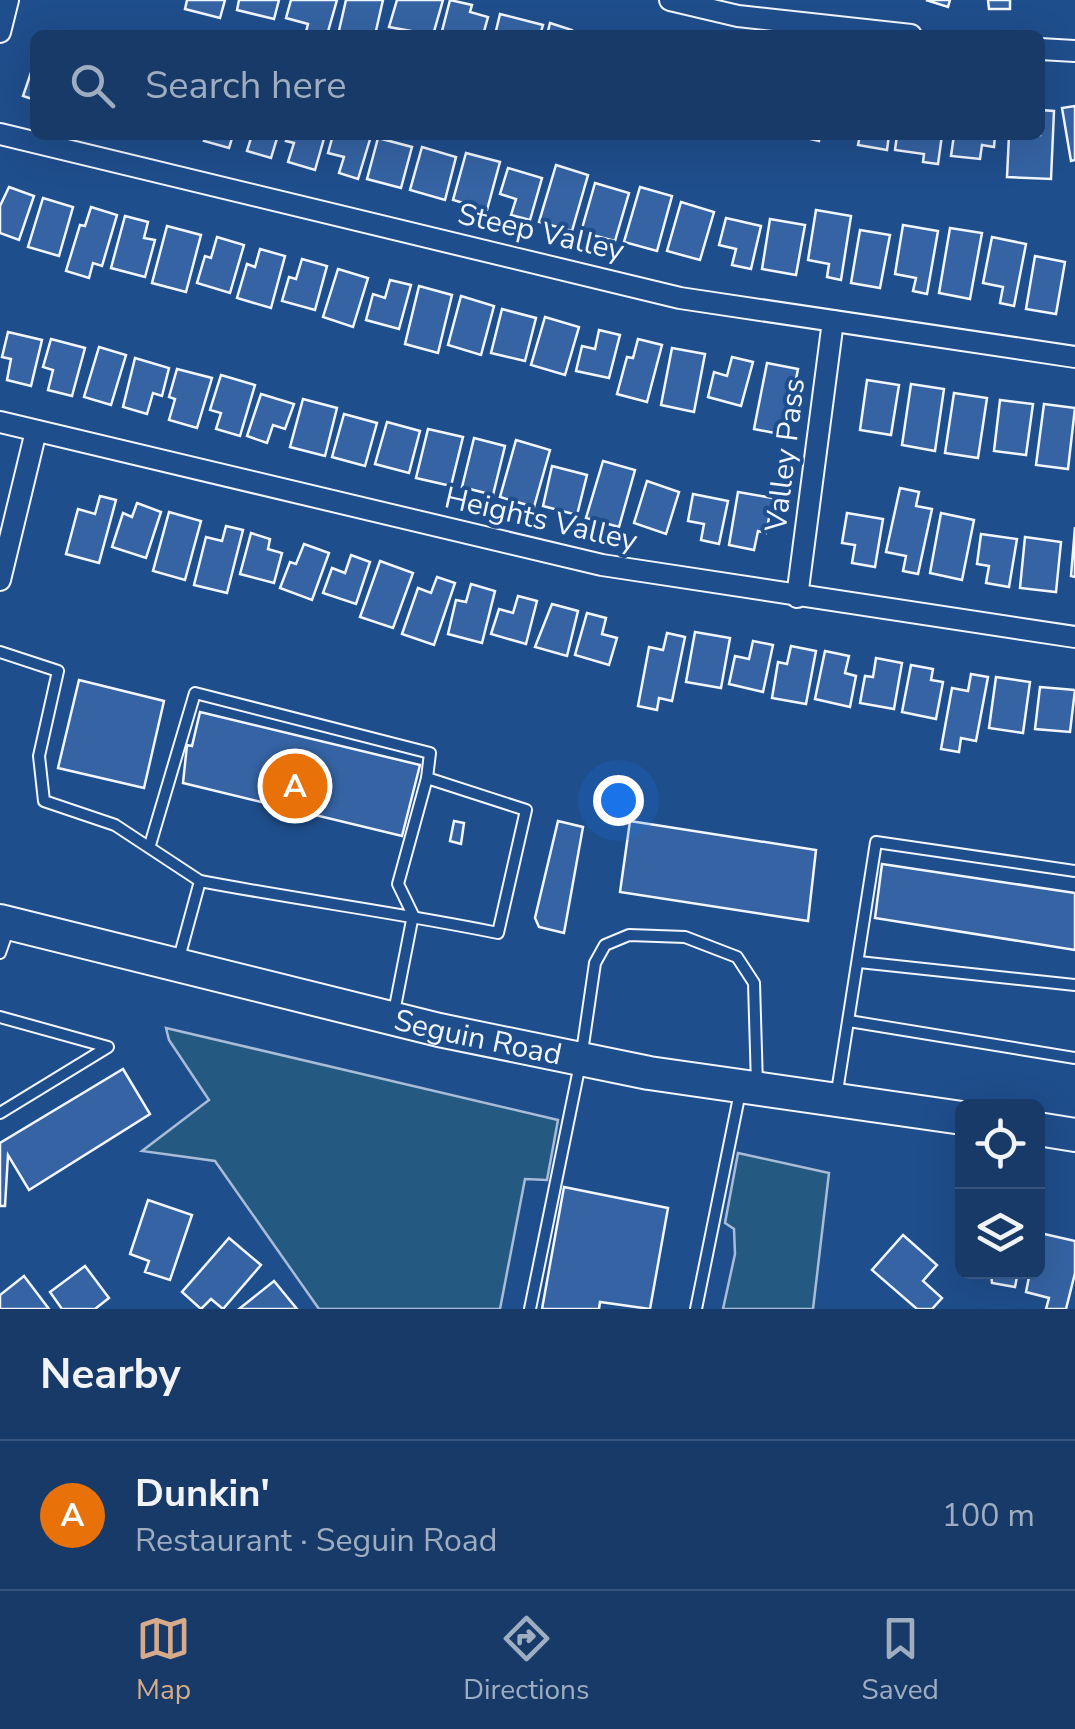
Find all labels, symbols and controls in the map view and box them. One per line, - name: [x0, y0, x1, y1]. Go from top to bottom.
- search box: [30, 30, 1045, 140]
- icon: search: [65, 58, 120, 113]
- text: Search here: [145, 60, 346, 111]
- street label: Steep Valley: [454, 193, 629, 272]
- street label: Valley Pass: [756, 376, 815, 535]
- street label: Heights Valley: [440, 477, 642, 562]
- pin: A: [262, 748, 328, 824]
- your location: [593, 775, 644, 826]
- street label: Seguin Road: [390, 1000, 565, 1076]
- map controls: [955, 1099, 1045, 1279]
- button: locate: [955, 1099, 1045, 1189]
- button: layers: [955, 1189, 1045, 1279]
- text: Nearby: [40, 1346, 181, 1403]
- text: Dunkin': [135, 1468, 270, 1519]
- text: A: [61, 1494, 84, 1537]
- text: 100 m: [942, 1494, 1035, 1537]
- text: Restaurant · Seguin Road: [135, 1519, 497, 1562]
- tab: Map: [136, 1611, 191, 1709]
- tab: Directions: [463, 1611, 589, 1709]
- tab: Saved: [862, 1611, 939, 1709]

